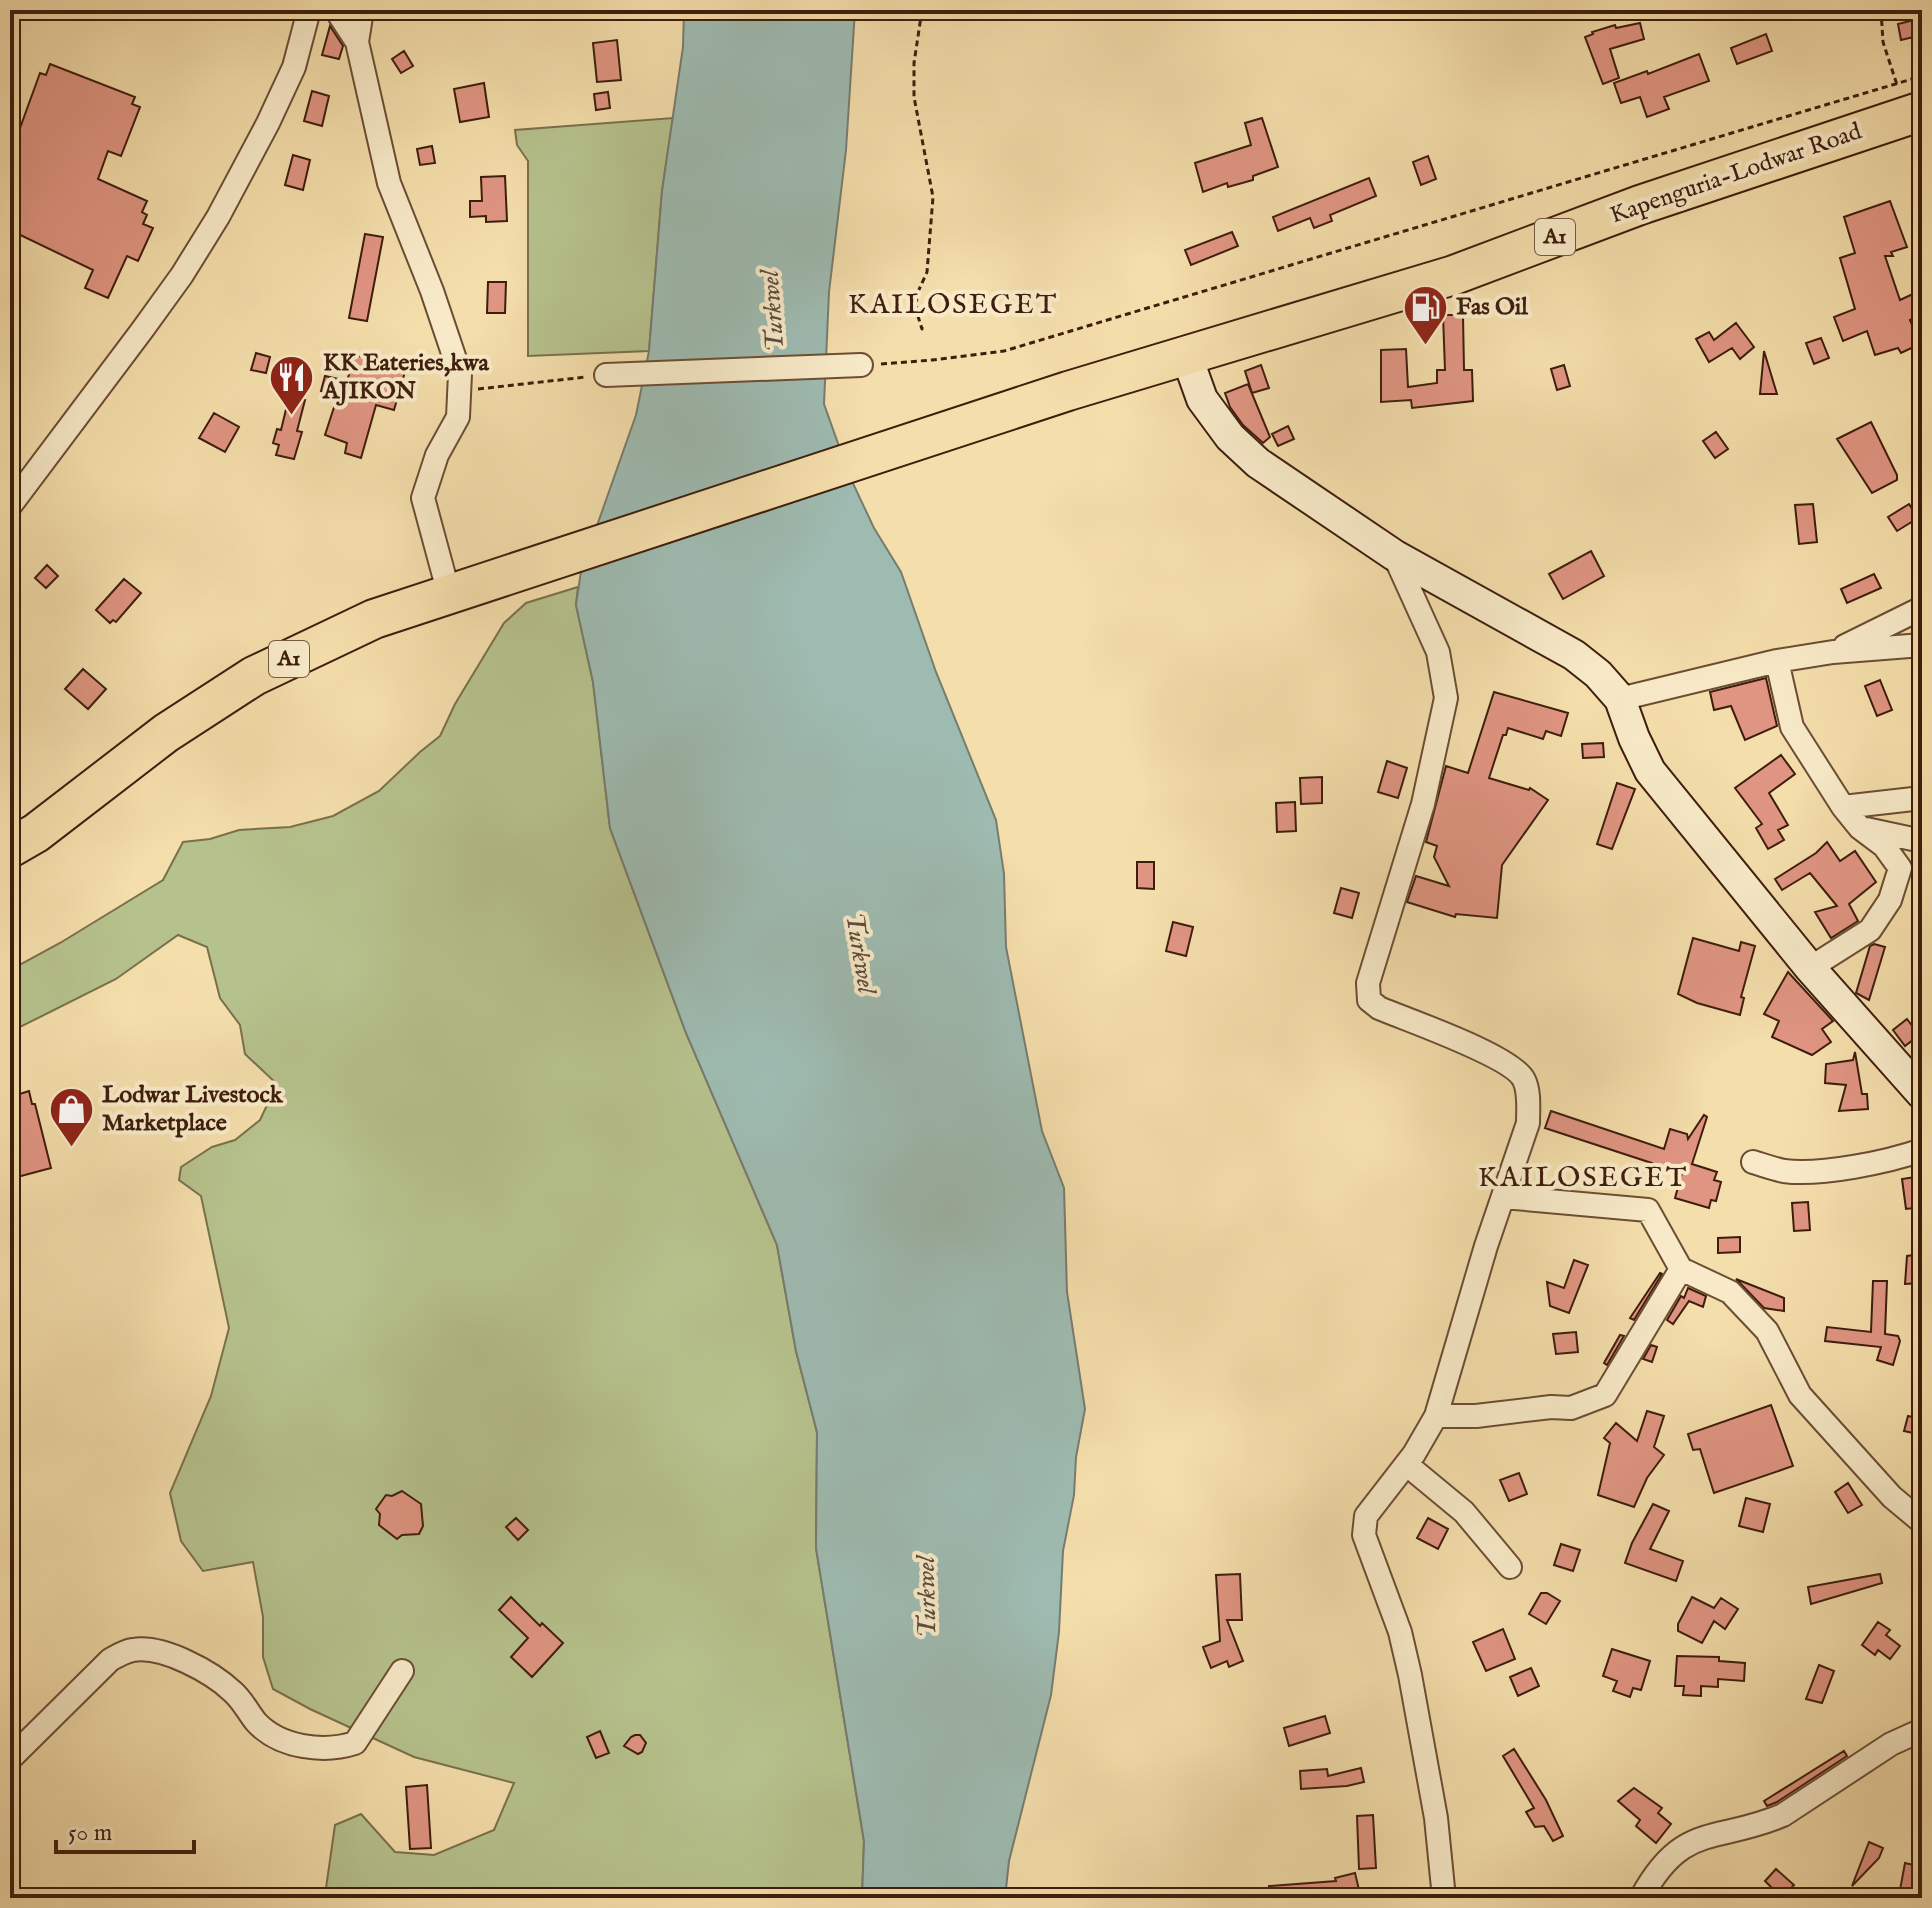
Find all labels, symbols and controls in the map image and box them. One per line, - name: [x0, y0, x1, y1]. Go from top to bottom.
- street label: Kapenguria-Lodwar Road: [1606, 116, 1866, 232]
- road number: A1: [1535, 219, 1575, 255]
- water label: Turkwel: [754, 267, 792, 353]
- fuel station icon: Fas Oil: [1401, 283, 1449, 346]
- district label: KAILOSEGET: [848, 288, 1058, 323]
- place label: Fas Oil: [1456, 292, 1528, 323]
- place label: KK Eateries,kwa AJIKON: [322, 348, 490, 407]
- restaurant icon: KK Eateries,kwa AJIKON: [268, 353, 316, 416]
- road number: A1: [269, 641, 309, 677]
- water label: Turkwel: [837, 910, 883, 998]
- place label: Lodwar Livestock Marketplace: [102, 1080, 284, 1139]
- shop icon: Lodwar Livestock Marketplace: [47, 1085, 95, 1148]
- district label: KAILOSEGET: [1478, 1161, 1688, 1196]
- water label: Turkwel: [910, 1554, 944, 1638]
- scale bar: [56, 1804, 194, 1854]
- text: 50 m: [68, 1818, 112, 1849]

